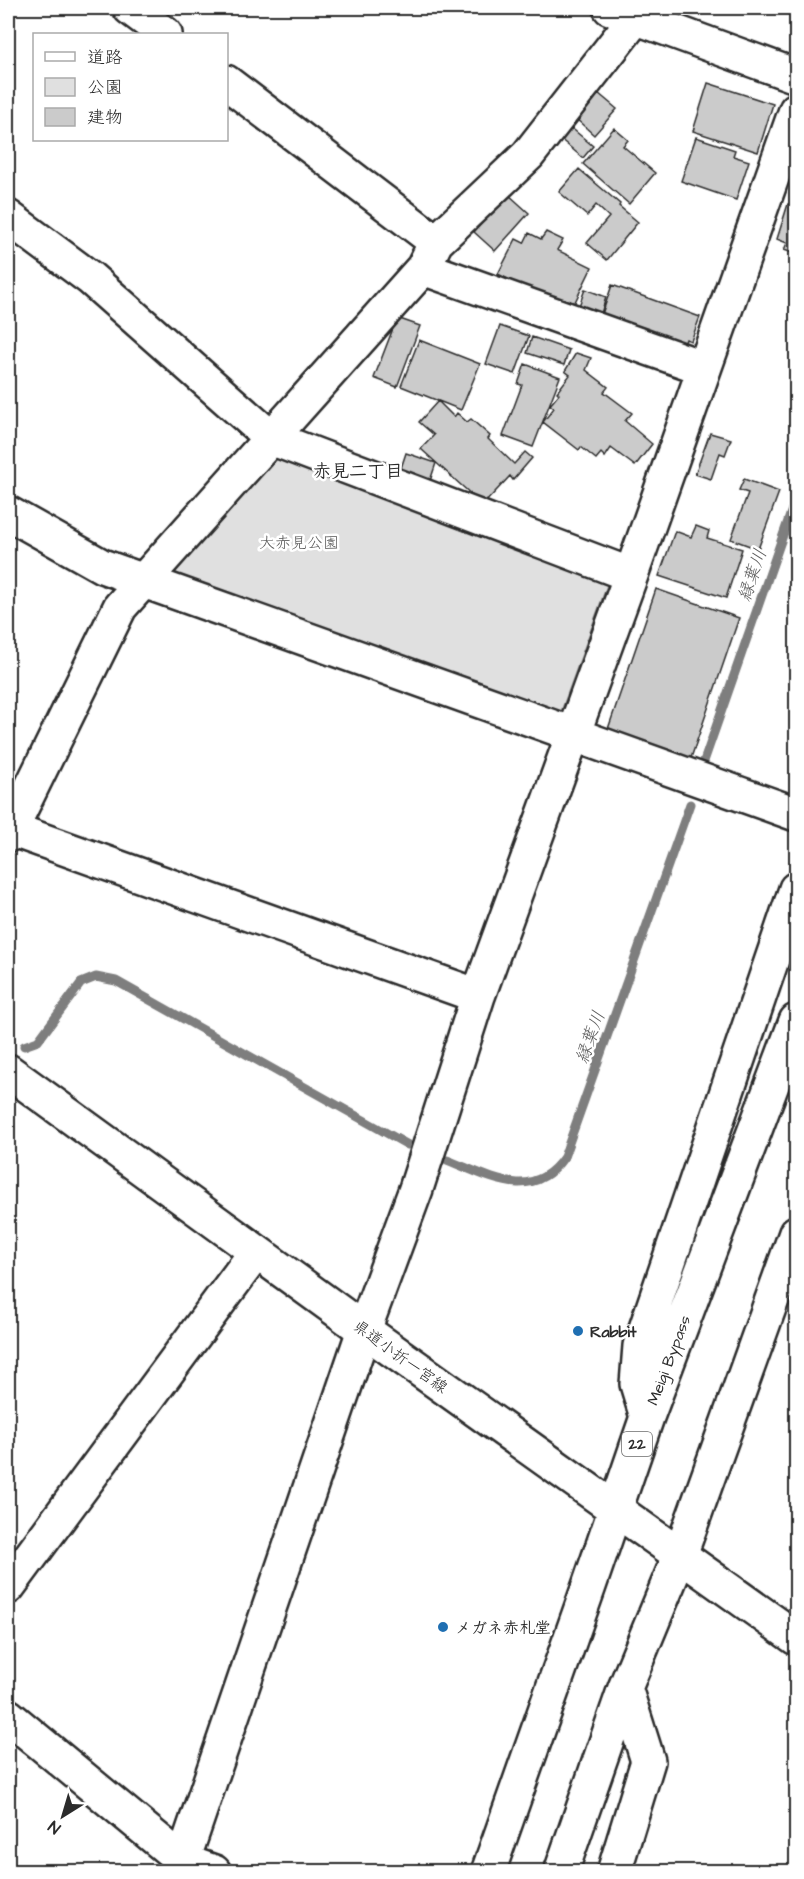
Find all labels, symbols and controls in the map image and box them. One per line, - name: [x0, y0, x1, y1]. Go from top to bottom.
- legend: [33, 33, 228, 141]
- text: 道路: [87, 45, 123, 70]
- text: 公園: [87, 75, 123, 100]
- text: 建物: [87, 105, 123, 130]
- district label: 赤見二丁目: [313, 459, 403, 484]
- park label: 大赤見公園: [259, 532, 339, 554]
- water label: 縁葉川: [732, 546, 773, 605]
- water label: 縁葉川: [569, 1008, 611, 1067]
- street label: Meigi Bypass: [642, 1312, 697, 1409]
- street label: 県道小折一宮線: [349, 1315, 452, 1399]
- place label: Rabbit: [590, 1321, 637, 1343]
- marker: Rabbit: [571, 1324, 585, 1338]
- road number: 22: [622, 1432, 652, 1456]
- place label: メガネ赤札堂: [455, 1617, 551, 1639]
- marker: メガネ赤札堂: [436, 1620, 450, 1634]
- north arrow: [33, 1786, 93, 1846]
- text: N: [44, 1815, 65, 1839]

